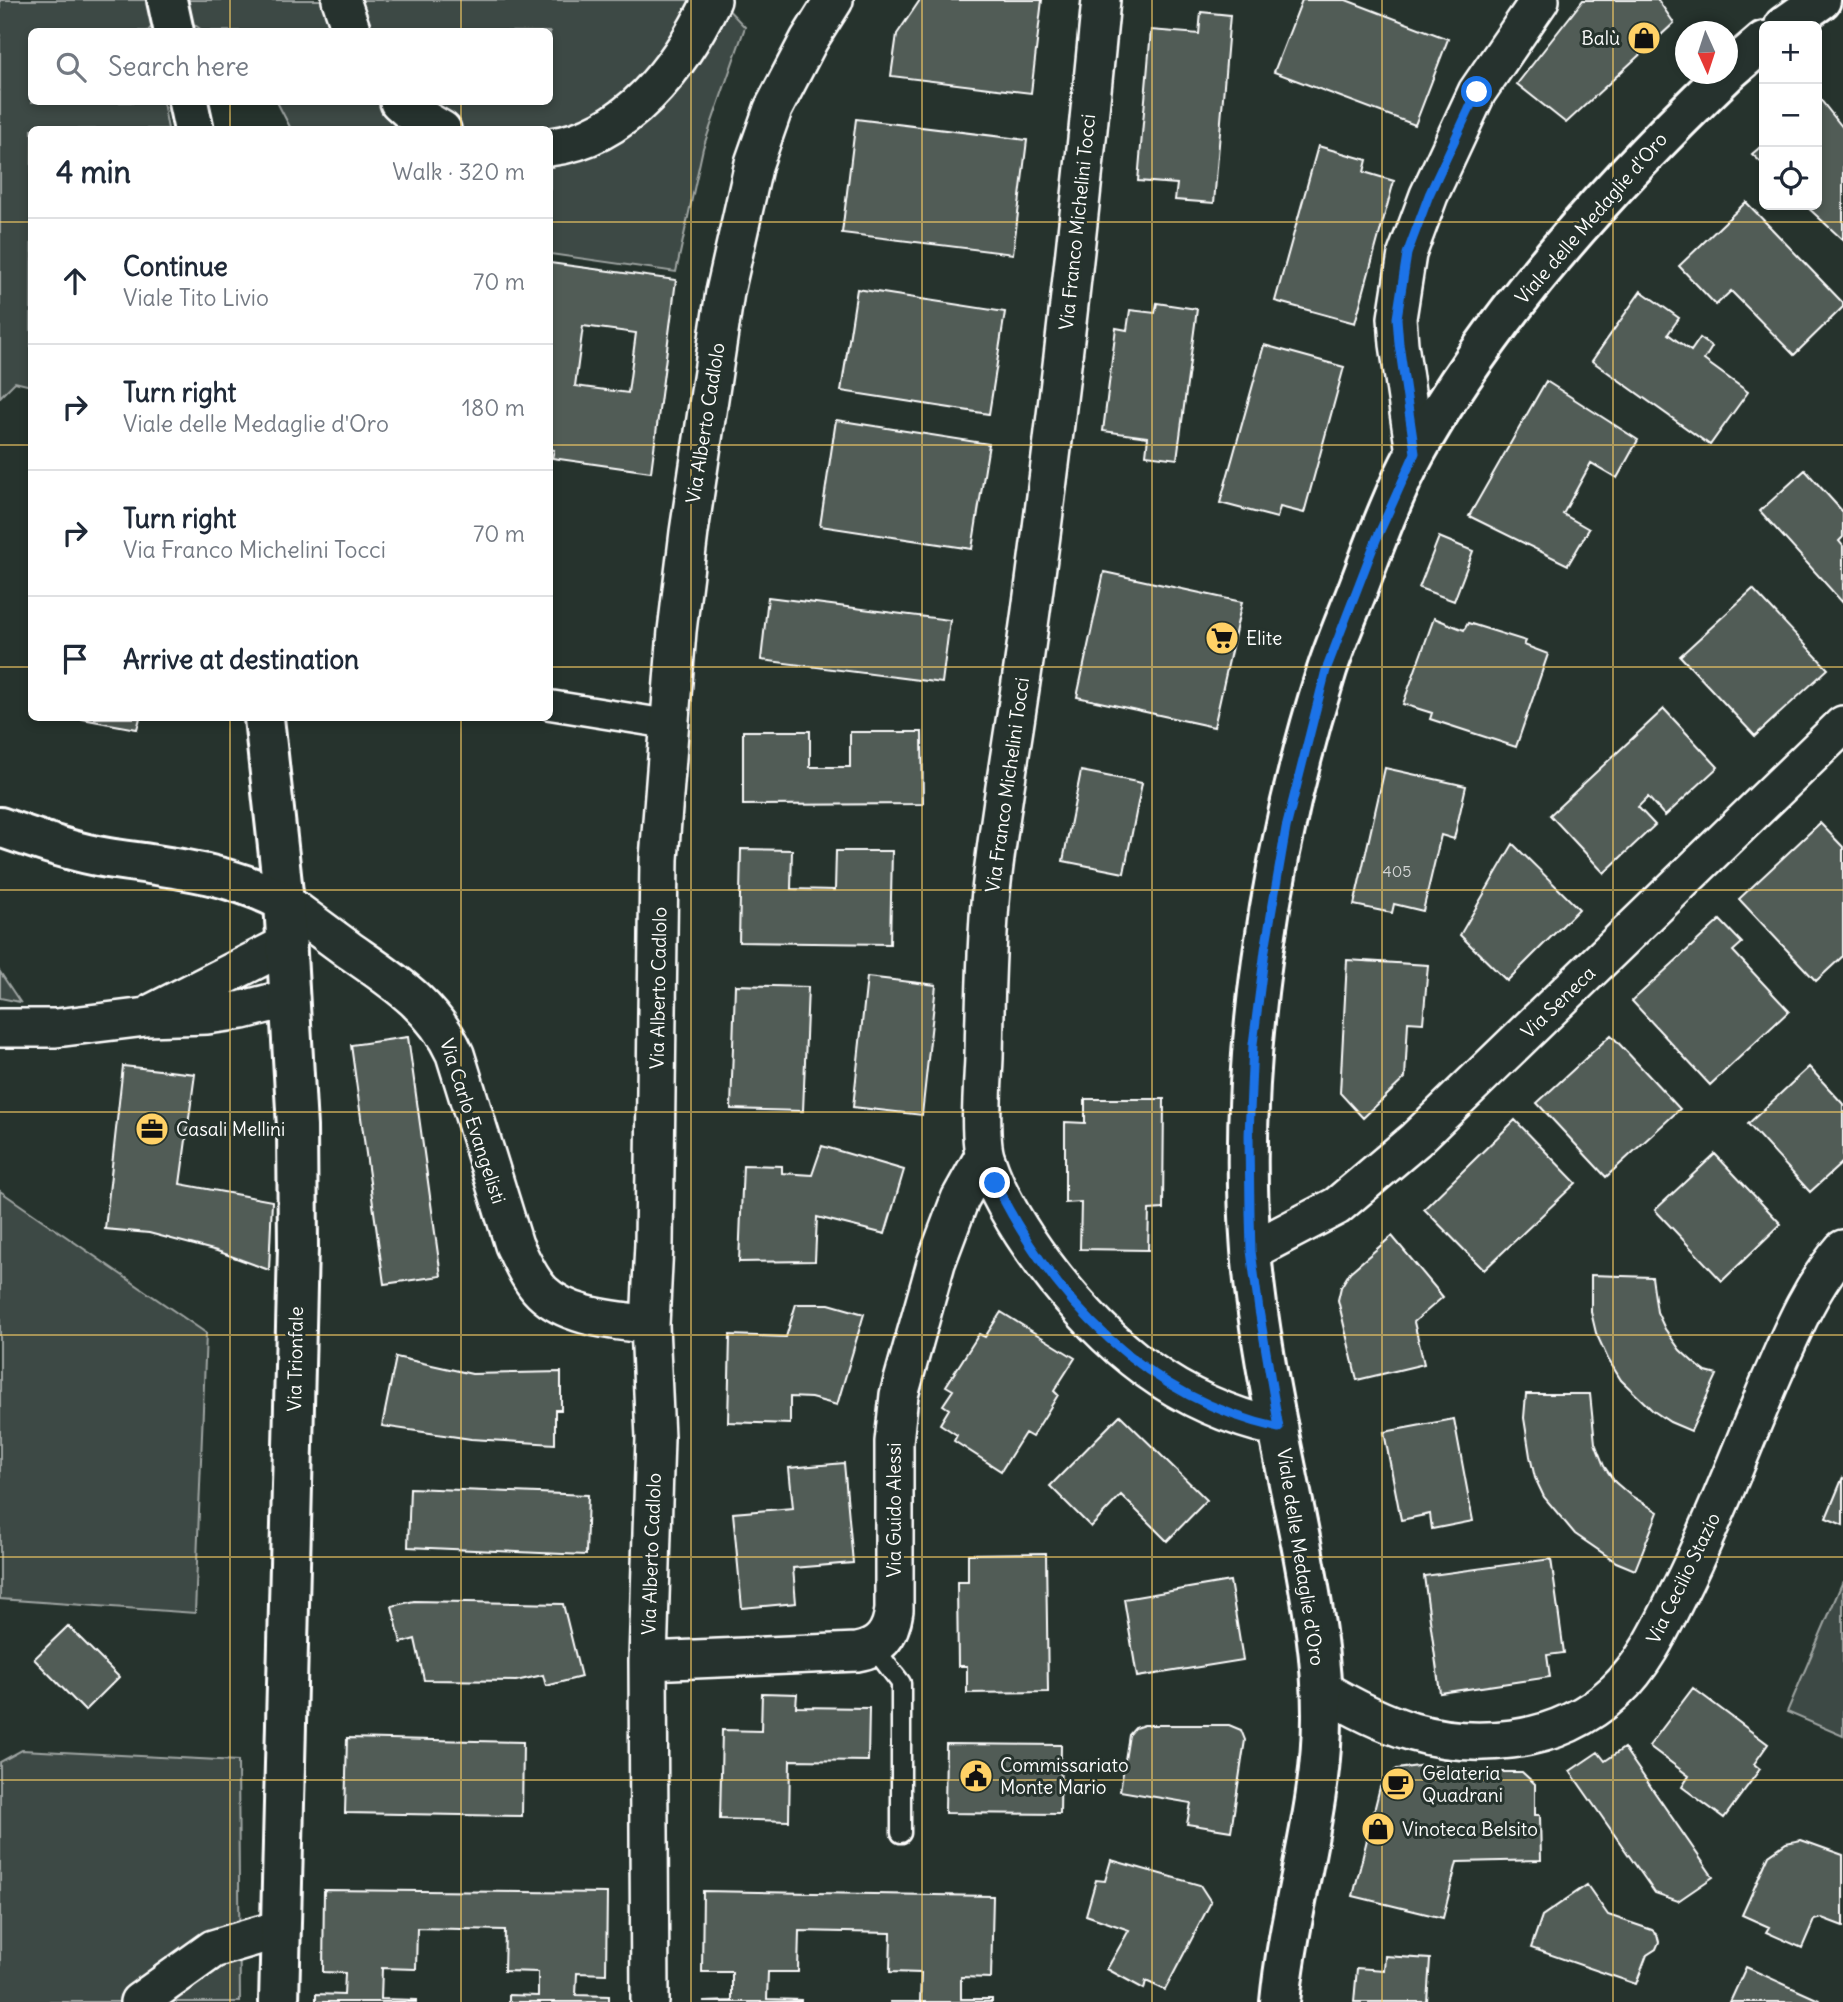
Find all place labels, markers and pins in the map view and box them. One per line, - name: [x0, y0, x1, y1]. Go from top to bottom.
- shop icon: Balù: [1625, 19, 1663, 57]
- place label: Balù: [1581, 26, 1620, 50]
- supermarket icon: Elite: [1203, 619, 1241, 657]
- place label: Elite: [1246, 626, 1282, 650]
- office icon: Casali Mellini: [133, 1110, 171, 1148]
- place label: Casali Mellini: [176, 1117, 285, 1141]
- place label: Commissariato Monte Mario: [1000, 1753, 1129, 1799]
- public building icon: Commissariato Monte Mario: [957, 1757, 995, 1795]
- place label: Gelateria Quadrani: [1422, 1761, 1503, 1807]
- cafe icon: Gelateria Quadrani: [1379, 1765, 1417, 1803]
- shop icon: Vinoteca Belsito: [1359, 1810, 1397, 1848]
- place label: Vinoteca Belsito: [1402, 1817, 1538, 1841]

